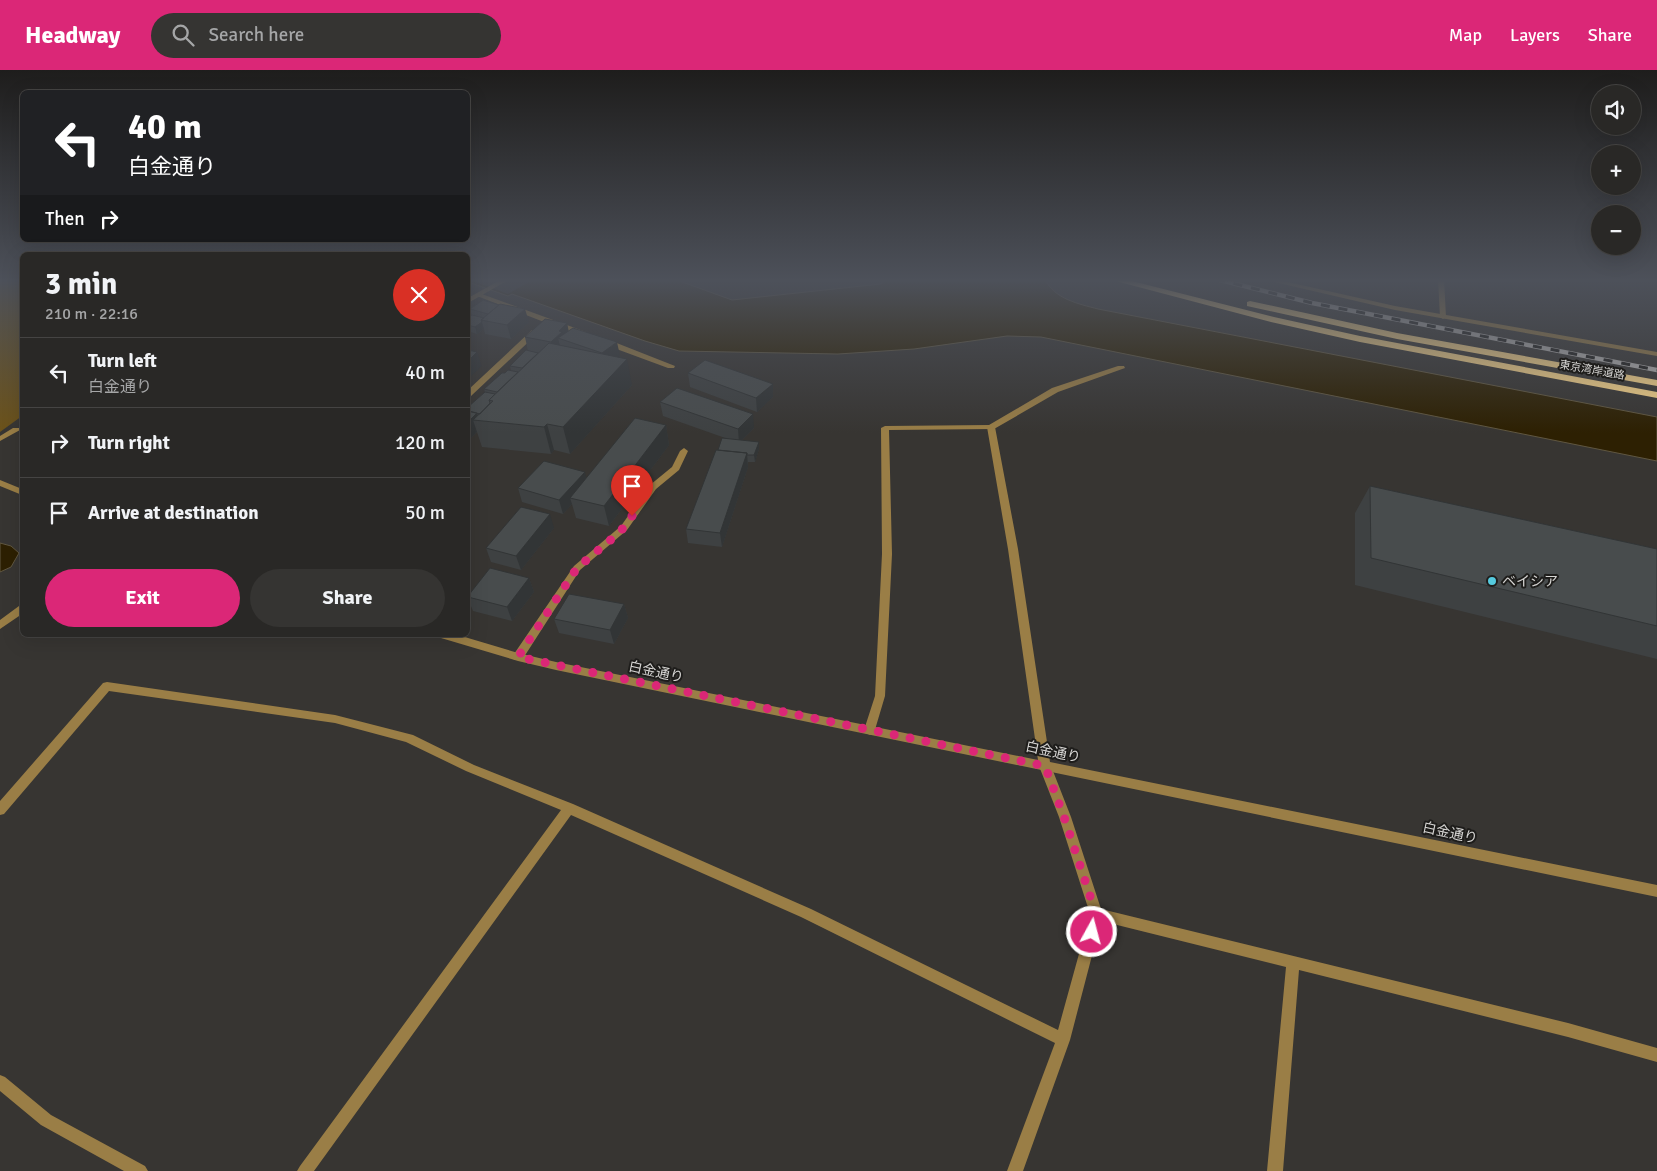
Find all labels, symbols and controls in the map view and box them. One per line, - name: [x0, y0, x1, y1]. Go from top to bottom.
- search box: [151, 13, 501, 58]
- text: Headway: [25, 20, 121, 50]
- icon: search: [169, 21, 197, 49]
- text: Search here: [209, 23, 304, 47]
- text: Map: [1449, 24, 1482, 46]
- text: Layers: [1510, 24, 1560, 46]
- text: Share: [1588, 24, 1632, 46]
- map controls: [1591, 85, 1641, 255]
- button: sound: [1591, 85, 1641, 135]
- text: 40 m: [128, 105, 202, 148]
- icon: left: [45, 110, 110, 175]
- button: +: [1591, 145, 1641, 195]
- text: 白金通り: [128, 153, 216, 180]
- icon: right: [95, 205, 123, 233]
- button: −: [1591, 205, 1641, 255]
- text: Then: [45, 207, 85, 231]
- text: 3 min: [45, 266, 117, 303]
- button: close: [393, 269, 445, 321]
- text: 210 m · 22:16: [45, 304, 138, 324]
- text: Turn left: [88, 349, 157, 373]
- street label: 東京湾岸道路: [1558, 358, 1626, 382]
- icon: left: [45, 359, 73, 387]
- text: 40 m: [405, 361, 445, 385]
- text: 白金通り: [88, 377, 152, 397]
- icon: right: [45, 429, 73, 457]
- text: Turn right: [88, 431, 170, 455]
- text: 120 m: [395, 431, 445, 455]
- pin: [611, 465, 653, 516]
- icon: arrive: [618, 472, 646, 500]
- icon: arrive: [45, 499, 73, 527]
- text: Arrive at destination: [88, 501, 259, 525]
- text: 50 m: [405, 501, 445, 525]
- button: Exit: [45, 569, 240, 627]
- button: Share: [250, 569, 445, 627]
- place label: ベイシア: [1502, 573, 1558, 590]
- marker: ベイシア: [1486, 575, 1498, 587]
- street label: 白金通り: [627, 658, 685, 686]
- street label: 白金通り: [1024, 738, 1082, 766]
- street label: 白金通り: [1421, 819, 1479, 847]
- position arrow: [1065, 905, 1117, 957]

